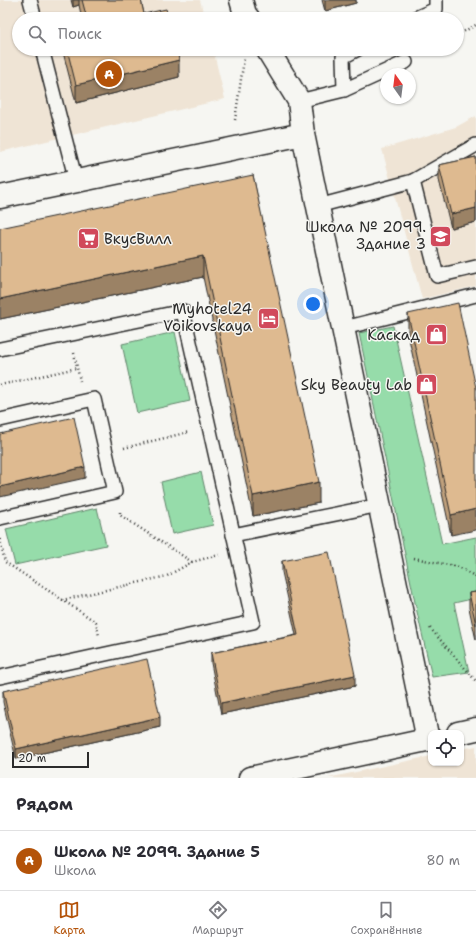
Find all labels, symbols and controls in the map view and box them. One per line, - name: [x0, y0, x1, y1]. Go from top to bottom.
- search box: [12, 12, 464, 56]
- icon: search: [26, 23, 48, 45]
- text: Поиск: [58, 24, 102, 44]
- pin: A: [96, 59, 122, 89]
- north arrow: [380, 68, 416, 104]
- place label: Школа № 2099. Здание 3: [305, 217, 426, 254]
- school or university icon: Школа № 2099. Здание 3: [428, 223, 454, 249]
- supermarket icon: ВкусВилл: [75, 226, 101, 252]
- place label: ВкусВилл: [104, 229, 172, 249]
- your location: [303, 294, 323, 314]
- place label: Myhotel24 Voikovskaya: [163, 299, 253, 336]
- hotel icon: Myhotel24 Voikovskaya: [255, 305, 281, 331]
- shop icon: Каскад: [423, 322, 449, 348]
- place label: Каскад: [367, 325, 420, 345]
- shop icon: Sky Beauty Lab: [414, 372, 440, 398]
- place label: Sky Beauty Lab: [301, 375, 412, 395]
- map controls: [428, 730, 464, 766]
- button: locate: [428, 730, 464, 766]
- scale bar: [12, 750, 89, 769]
- text: 20 m: [18, 751, 46, 766]
- text: Рядом: [16, 793, 73, 815]
- text: Школа № 2099. Здание 5: [54, 842, 260, 862]
- text: A: [24, 852, 34, 869]
- text: 80 m: [426, 852, 460, 869]
- text: Школа: [54, 862, 96, 879]
- tab: Карта: [54, 899, 85, 938]
- tab: Маршрут: [192, 899, 243, 938]
- tab: Сохранённые: [351, 899, 422, 938]

